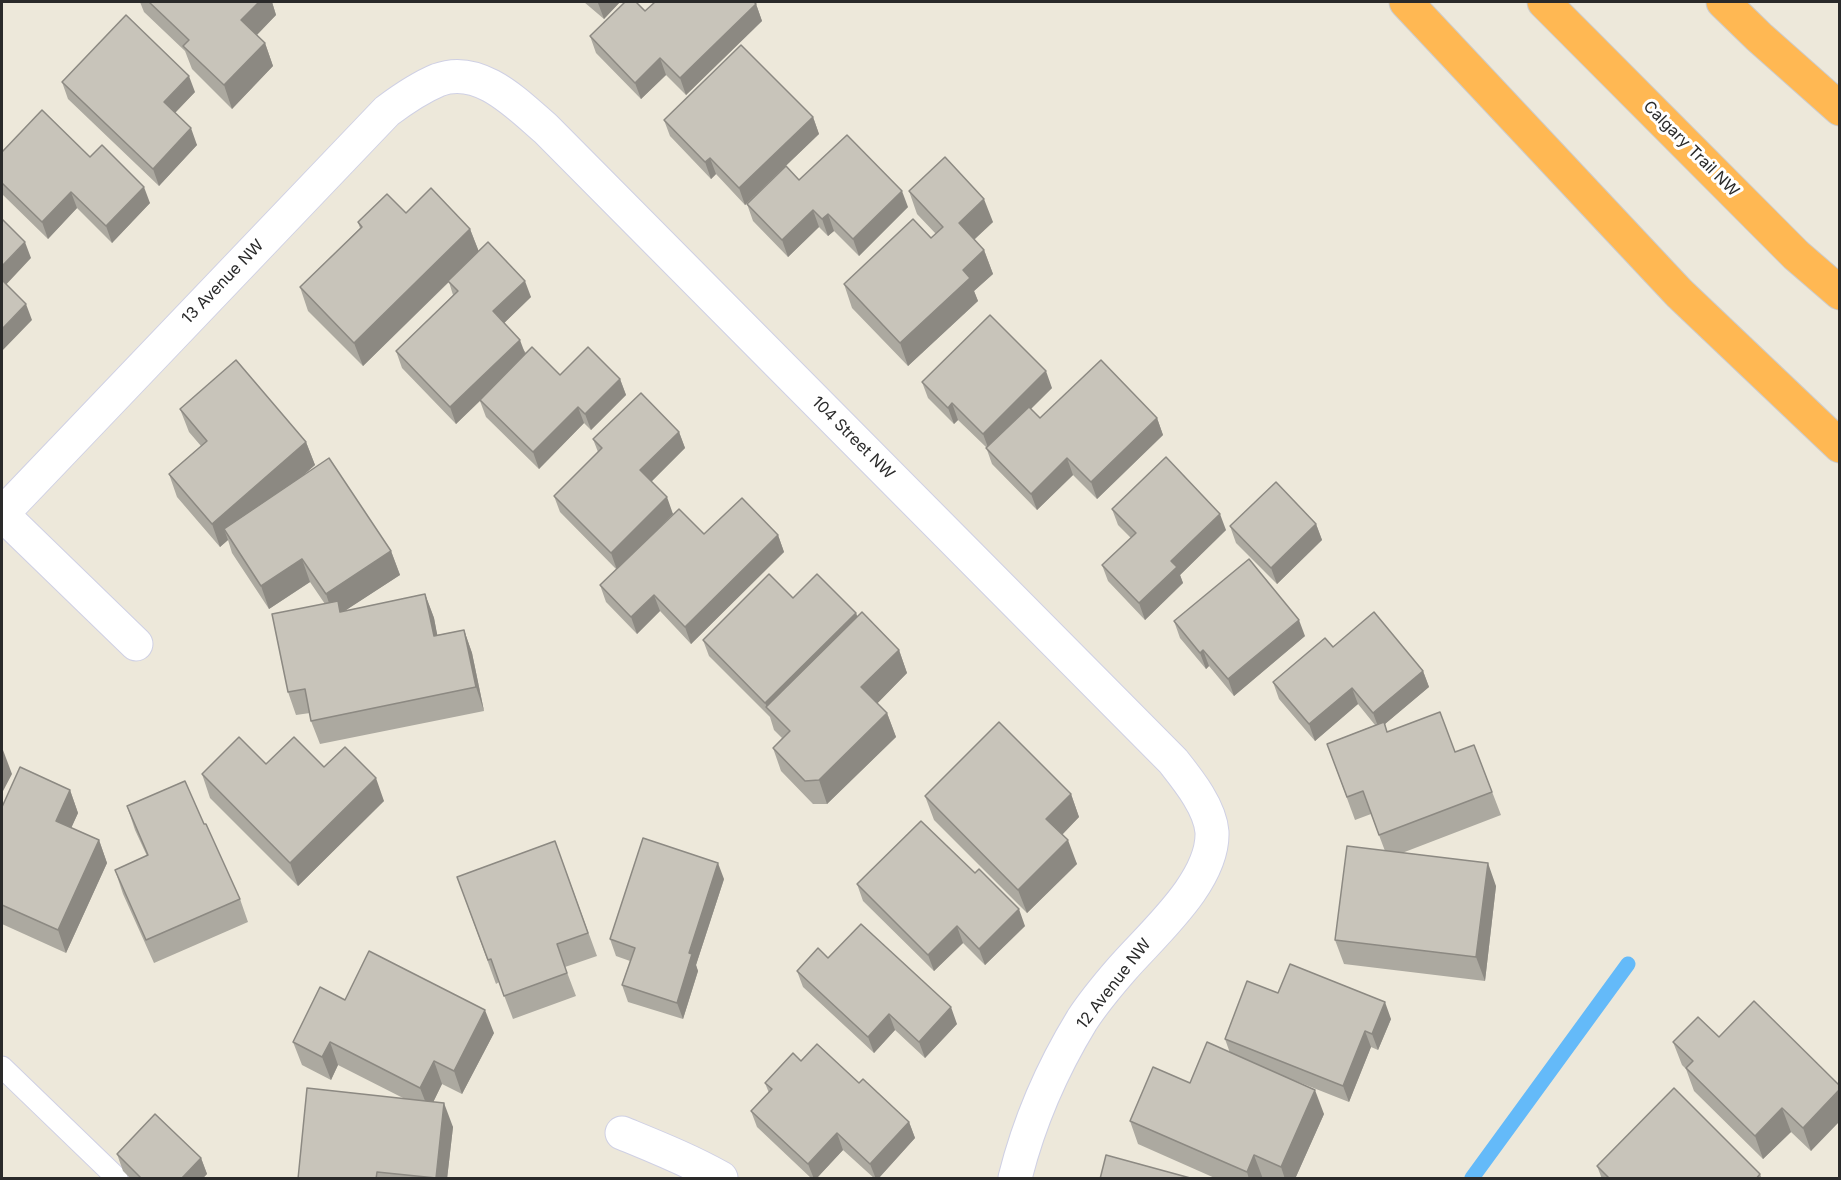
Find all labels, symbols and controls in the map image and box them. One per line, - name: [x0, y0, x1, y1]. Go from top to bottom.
- street label: Calgary Trail NW: [1639, 97, 1743, 201]
- street label: 13 Avenue NW: [178, 236, 268, 328]
- street label: 104 Street NW: [808, 393, 898, 483]
- street label: 12 Avenue NW: [1073, 935, 1155, 1033]

